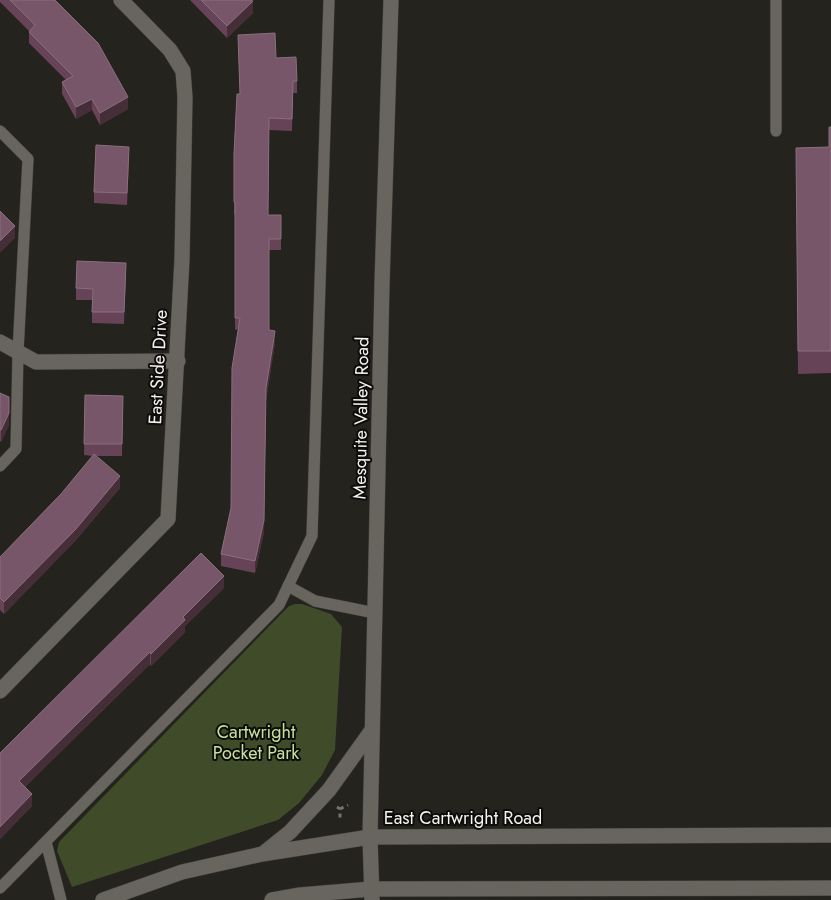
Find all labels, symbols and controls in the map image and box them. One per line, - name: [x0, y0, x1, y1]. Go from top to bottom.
- street label: East Side Drive: [142, 309, 174, 425]
- street label: Mesquite Valley Road: [347, 336, 375, 500]
- park label: Cartwright Pocket Park: [213, 719, 299, 766]
- street label: East Cartwright Road: [384, 805, 542, 831]

